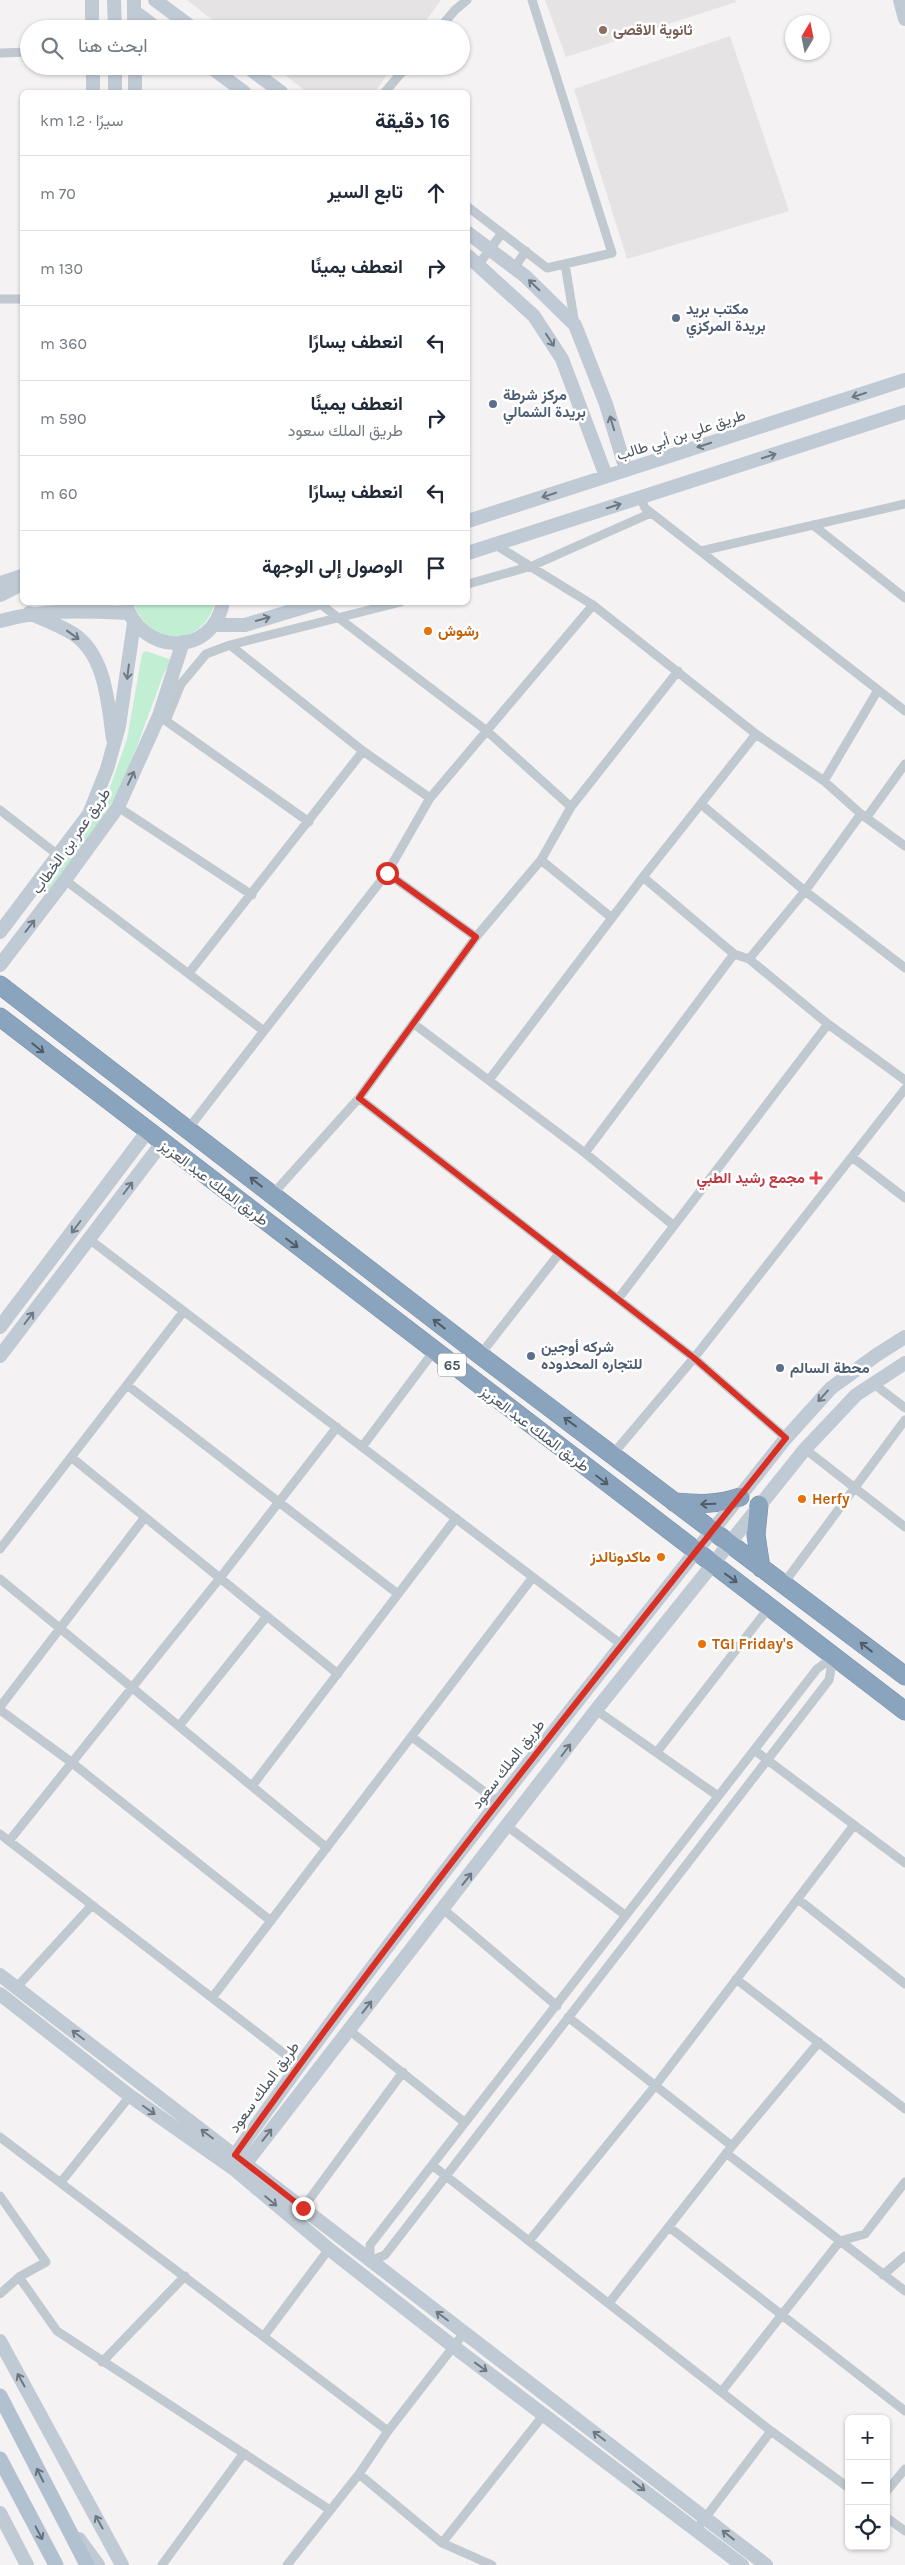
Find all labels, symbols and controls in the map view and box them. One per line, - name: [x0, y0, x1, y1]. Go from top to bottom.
- north arrow: [785, 15, 830, 60]
- search box: [20, 20, 470, 75]
- place label: ثانوية الاقصى: [613, 21, 693, 39]
- marker: ثانوية الاقصى: [597, 24, 609, 36]
- icon: search: [38, 34, 66, 62]
- text: ابحث هنا: [78, 35, 148, 57]
- text: 16 دقيقة: [375, 109, 450, 133]
- text: سيرًا · 1.2 km: [40, 111, 123, 130]
- icon: ahead: [422, 179, 450, 207]
- text: تابع السير: [327, 181, 403, 203]
- text: 70 m: [40, 184, 76, 203]
- icon: right: [422, 254, 450, 282]
- text: انعطف يمينًا: [311, 256, 403, 278]
- text: 130 m: [40, 259, 83, 278]
- one-way arrow: [528, 279, 540, 291]
- place label: مكتب بريد بريدة المركزي: [686, 300, 766, 339]
- marker: مكتب بريد بريدة المركزي: [670, 312, 682, 324]
- icon: left: [422, 329, 450, 357]
- text: انعطف يسارًا: [308, 331, 403, 353]
- one-way arrow: [545, 333, 555, 347]
- text: 360 m: [40, 334, 87, 353]
- place label: مركز شرطة بريدة الشمالي: [503, 386, 586, 425]
- one-way arrow: [851, 391, 867, 400]
- text: انعطف يمينًا: [311, 393, 403, 415]
- marker: مركز شرطة بريدة الشمالي: [487, 398, 499, 410]
- icon: right: [422, 404, 450, 432]
- street label: طريق علي بن أبي طالب: [614, 406, 749, 468]
- text: 590 m: [40, 409, 87, 428]
- one-way arrow: [606, 416, 616, 432]
- text: طريق الملك سعود: [288, 421, 403, 440]
- one-way arrow: [697, 441, 712, 450]
- one-way arrow: [760, 451, 776, 460]
- icon: left: [422, 479, 450, 507]
- text: انعطف يسارًا: [308, 481, 403, 503]
- text: 60 m: [40, 484, 77, 503]
- one-way arrow: [542, 490, 558, 500]
- one-way arrow: [606, 500, 622, 510]
- icon: arrive: [422, 554, 450, 582]
- text: الوصول إلى الوجهة: [262, 556, 403, 578]
- one-way arrow: [255, 614, 271, 624]
- place label: رشوش: [438, 622, 479, 640]
- marker: رشوش: [422, 625, 434, 637]
- one-way arrow: [66, 629, 79, 640]
- one-way arrow: [123, 663, 133, 679]
- one-way arrow: [127, 771, 136, 786]
- street label: طريق عمر بن الخطاب: [28, 784, 115, 898]
- route start: [376, 862, 399, 885]
- one-way arrow: [24, 920, 35, 933]
- one-way arrow: [31, 1043, 44, 1054]
- street label: طريق الملك عبد العزيز: [155, 1136, 272, 1231]
- place label: مجمع رشيد الطبي: [696, 1169, 805, 1191]
- marker: مجمع رشيد الطبي: [809, 1171, 823, 1185]
- one-way arrow: [249, 1177, 262, 1188]
- one-way arrow: [122, 1182, 133, 1195]
- one-way arrow: [70, 1220, 81, 1233]
- one-way arrow: [285, 1238, 299, 1248]
- one-way arrow: [24, 1312, 35, 1325]
- one-way arrow: [433, 1319, 446, 1330]
- place label: شركه أوجين للتجاره المحدوده: [541, 1338, 642, 1373]
- marker: شركه أوجين للتجاره المحدوده: [525, 1350, 537, 1362]
- road number: 65: [438, 1354, 466, 1376]
- place label: محطة السالم: [790, 1359, 870, 1378]
- marker: محطة السالم: [774, 1362, 786, 1374]
- street label: طريق الملك عبد العزيز: [476, 1382, 593, 1477]
- one-way arrow: [818, 1390, 829, 1403]
- one-way arrow: [563, 1417, 577, 1427]
- one-way arrow: [595, 1475, 609, 1485]
- place label: Herfy: [812, 1490, 850, 1508]
- marker: Herfy: [796, 1493, 808, 1505]
- one-way arrow: [700, 1499, 716, 1509]
- place label: ماكدونالدز: [589, 1548, 651, 1566]
- marker: ماكدونالدز: [655, 1551, 667, 1563]
- one-way arrow: [724, 1573, 738, 1583]
- place label: TGI Friday's: [712, 1635, 794, 1653]
- marker: TGI Friday's: [696, 1638, 708, 1650]
- one-way arrow: [860, 1641, 873, 1652]
- street label: طريق الملك سعود: [468, 1716, 549, 1813]
- one-way arrow: [560, 1744, 571, 1757]
- one-way arrow: [461, 1873, 472, 1886]
- one-way arrow: [362, 2000, 372, 2014]
- one-way arrow: [71, 2030, 85, 2040]
- street label: طريق الملك سعود: [225, 2038, 304, 2137]
- one-way arrow: [142, 2105, 156, 2115]
- one-way arrow: [201, 2128, 214, 2139]
- one-way arrow: [262, 2129, 273, 2142]
- one-way arrow: [265, 2195, 278, 2206]
- route end: [292, 2197, 315, 2220]
- one-way arrow: [436, 2311, 449, 2322]
- one-way arrow: [474, 2362, 488, 2372]
- one-way arrow: [16, 2372, 26, 2387]
- map controls: [845, 2415, 890, 2550]
- button: +: [845, 2415, 890, 2460]
- one-way arrow: [592, 2431, 606, 2441]
- button: −: [845, 2460, 890, 2505]
- one-way arrow: [35, 2468, 44, 2483]
- one-way arrow: [632, 2480, 645, 2491]
- button: locate: [845, 2505, 890, 2550]
- one-way arrow: [94, 2515, 104, 2530]
- one-way arrow: [35, 2525, 44, 2540]
- one-way arrow: [722, 2529, 735, 2540]

